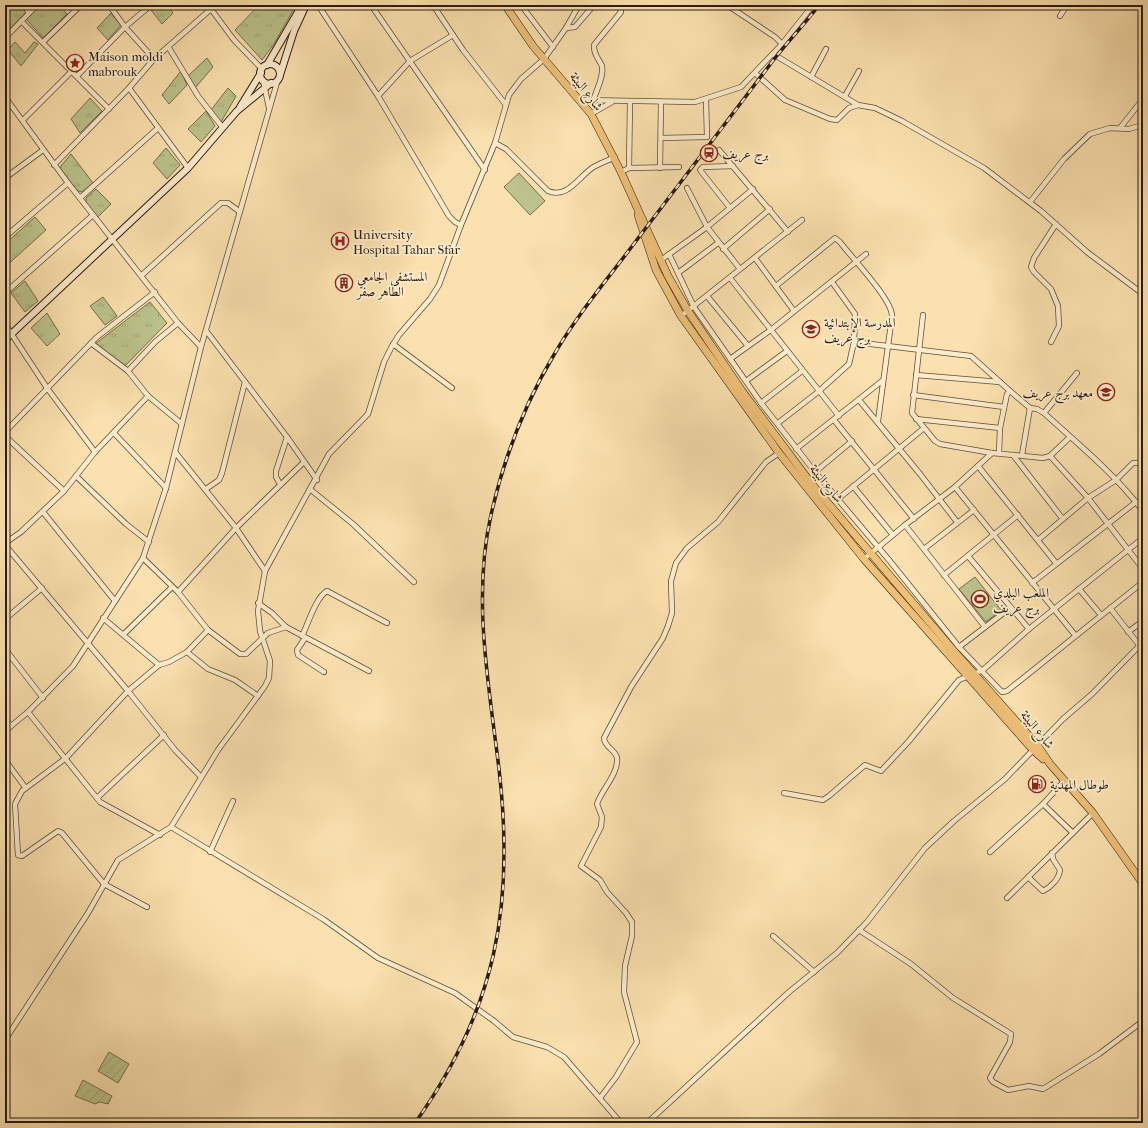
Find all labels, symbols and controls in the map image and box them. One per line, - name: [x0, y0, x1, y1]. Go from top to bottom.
- place label: Maison moldi mabrouk: [88, 49, 163, 79]
- place icon: Maison moldi mabrouk: [65, 53, 85, 73]
- street label: شارع البيئة: [564, 69, 606, 116]
- station icon: برج عريف: [699, 143, 719, 163]
- place label: برج عريف: [722, 146, 769, 165]
- place label: University Hospital Tahar Sfar: [353, 227, 461, 257]
- hospital icon: University Hospital Tahar Sfar: [330, 231, 350, 251]
- place label: المستشفى الجامعي الطاهر صفر: [355, 269, 428, 300]
- building icon: المستشفى الجامعي الطاهر صفر: [334, 273, 354, 293]
- place label: المدرسة الإبتدائية برج عريف: [824, 315, 896, 349]
- school or university icon: المدرسة الإبتدائية برج عريف: [801, 319, 821, 339]
- school or university icon: معهد برج عريف: [1096, 382, 1116, 402]
- place label: معهد برج عريف: [1023, 385, 1093, 404]
- street label: شارع البيئة: [804, 461, 847, 508]
- place label: الملعب البلدي برج عريف: [993, 585, 1049, 619]
- sports icon: الملعب البلدي برج عريف: [970, 589, 990, 609]
- street label: شارع البيئة: [1015, 707, 1058, 754]
- fuel station icon: طوطال المهدية: [1027, 774, 1047, 794]
- place label: طوطال المهدية: [1050, 777, 1109, 793]

